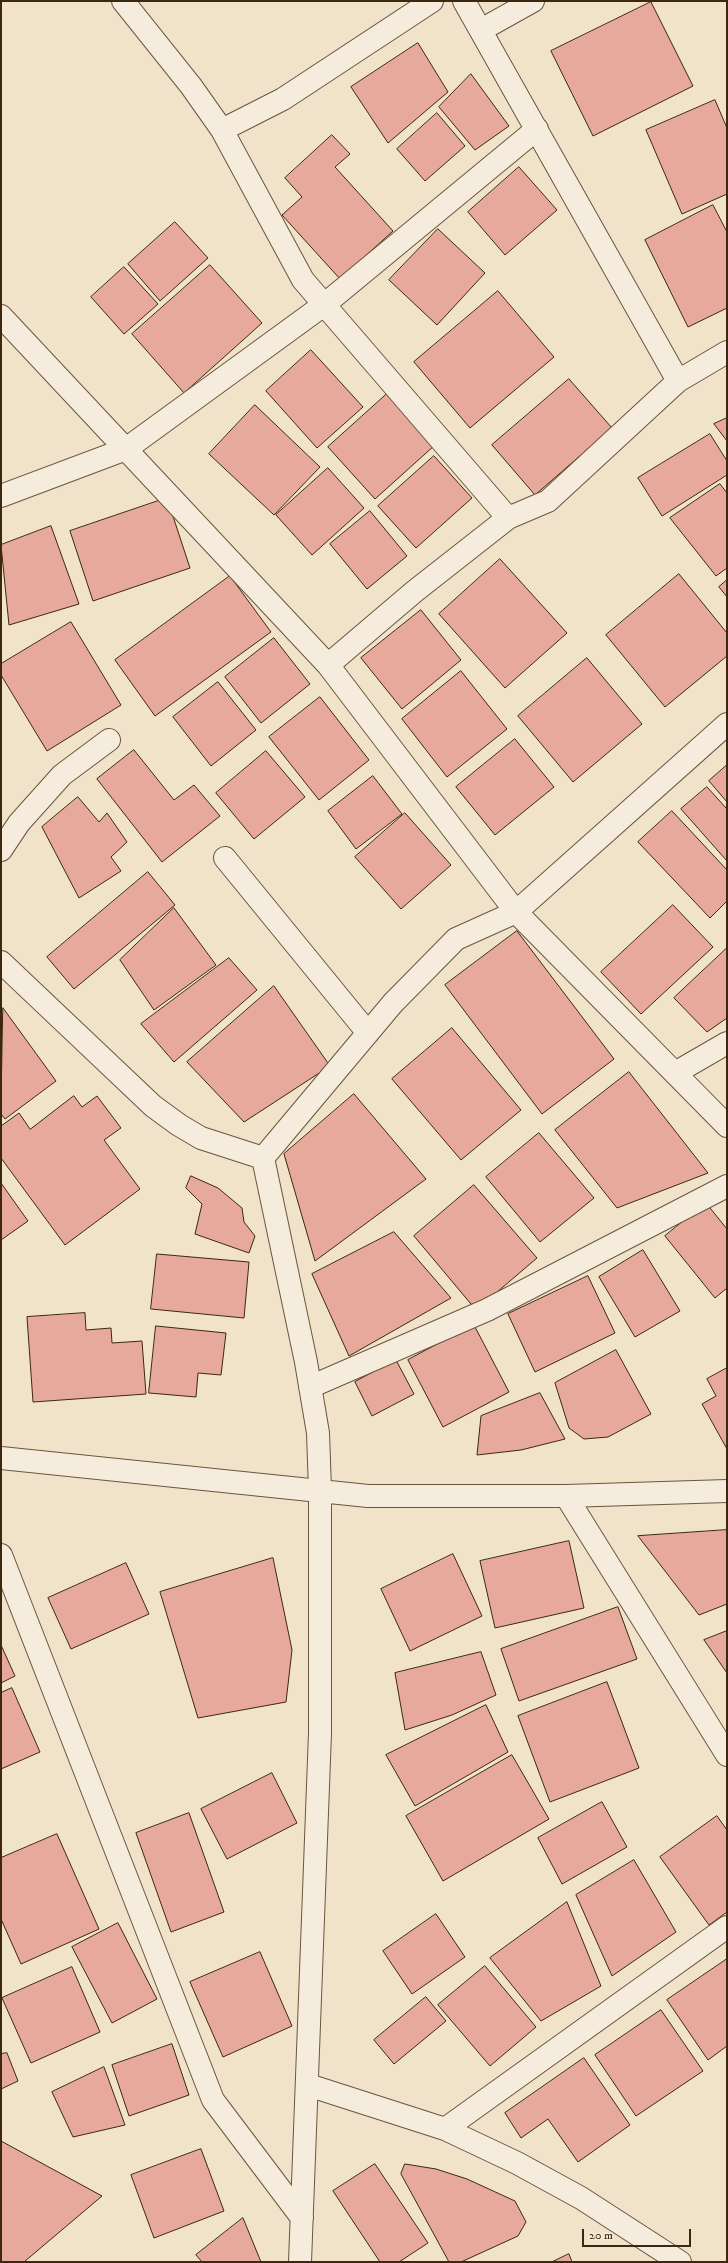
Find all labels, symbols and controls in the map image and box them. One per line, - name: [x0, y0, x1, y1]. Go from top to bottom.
- scale bar: [584, 2221, 693, 2247]
- text: 20 m: [589, 2228, 613, 2243]

